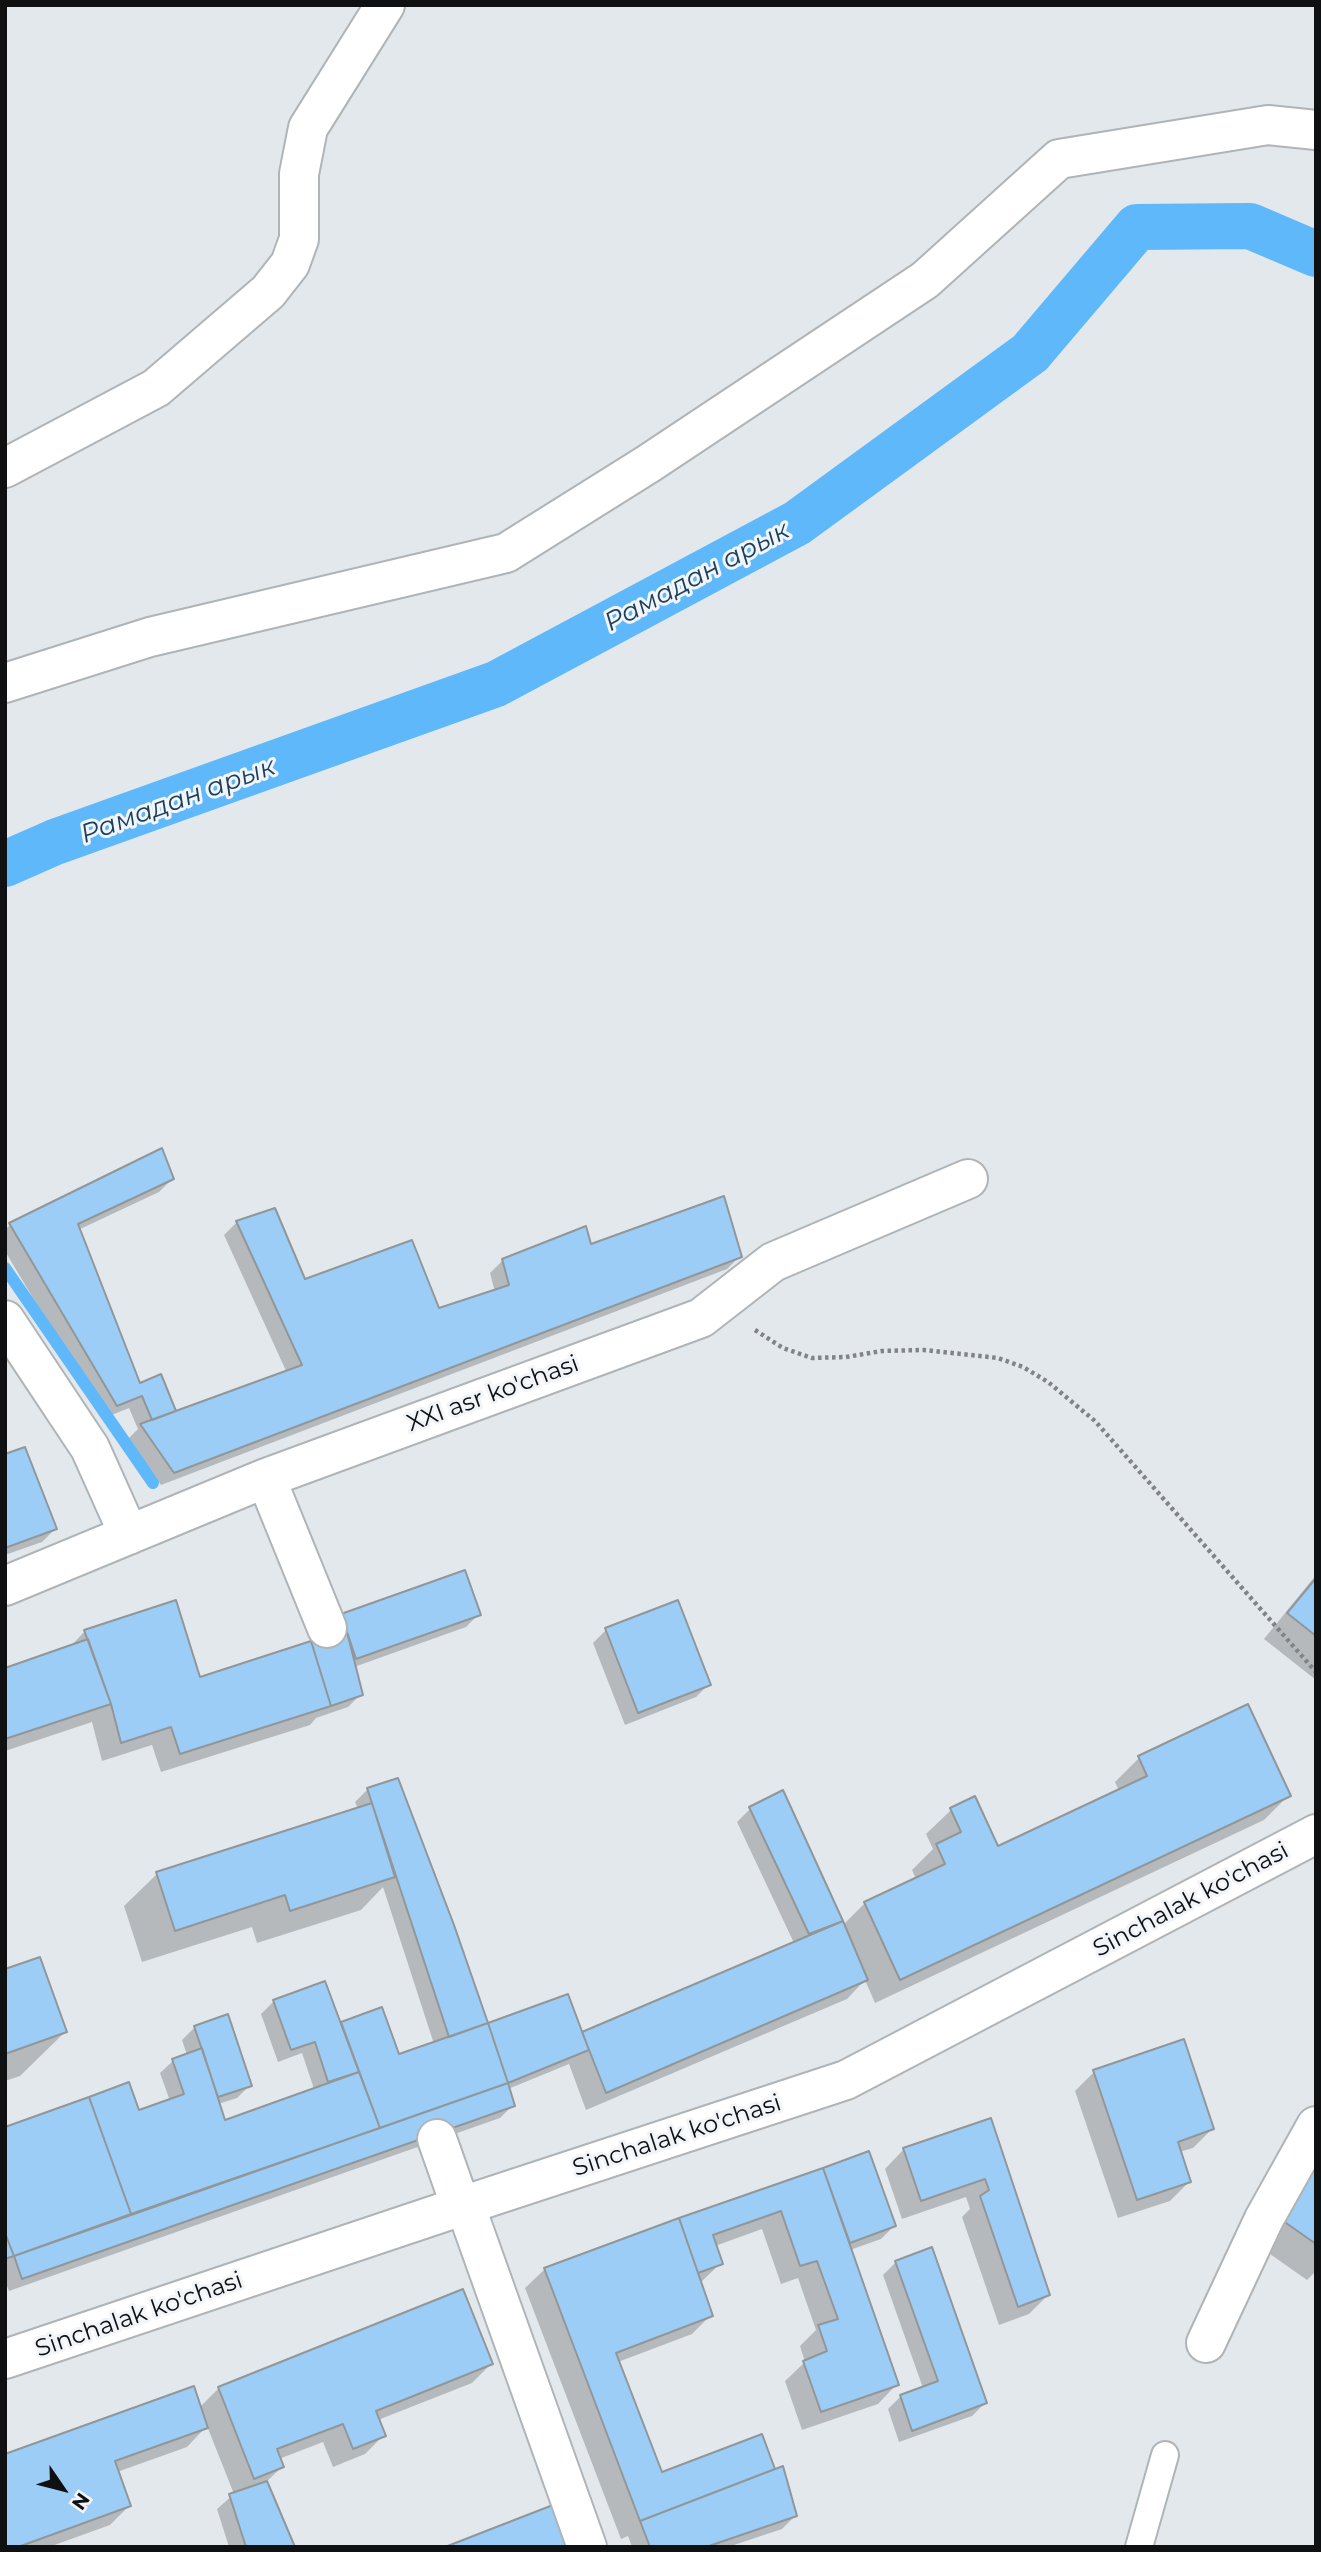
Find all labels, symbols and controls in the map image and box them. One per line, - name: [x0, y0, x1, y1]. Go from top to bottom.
- water label: Рамадан арык: [599, 515, 795, 639]
- water label: Рамадан арык: [76, 751, 280, 851]
- street label: XXI asr ko'chasi: [403, 1350, 583, 1438]
- street label: Sinchalak ko'chasi: [1088, 1836, 1294, 1964]
- street label: Sinchalak ko'chasi: [569, 2089, 785, 2183]
- street label: Sinchalak ko'chasi: [32, 2266, 246, 2364]
- north arrow: [28, 2454, 98, 2524]
- text: N: [67, 2488, 94, 2514]

